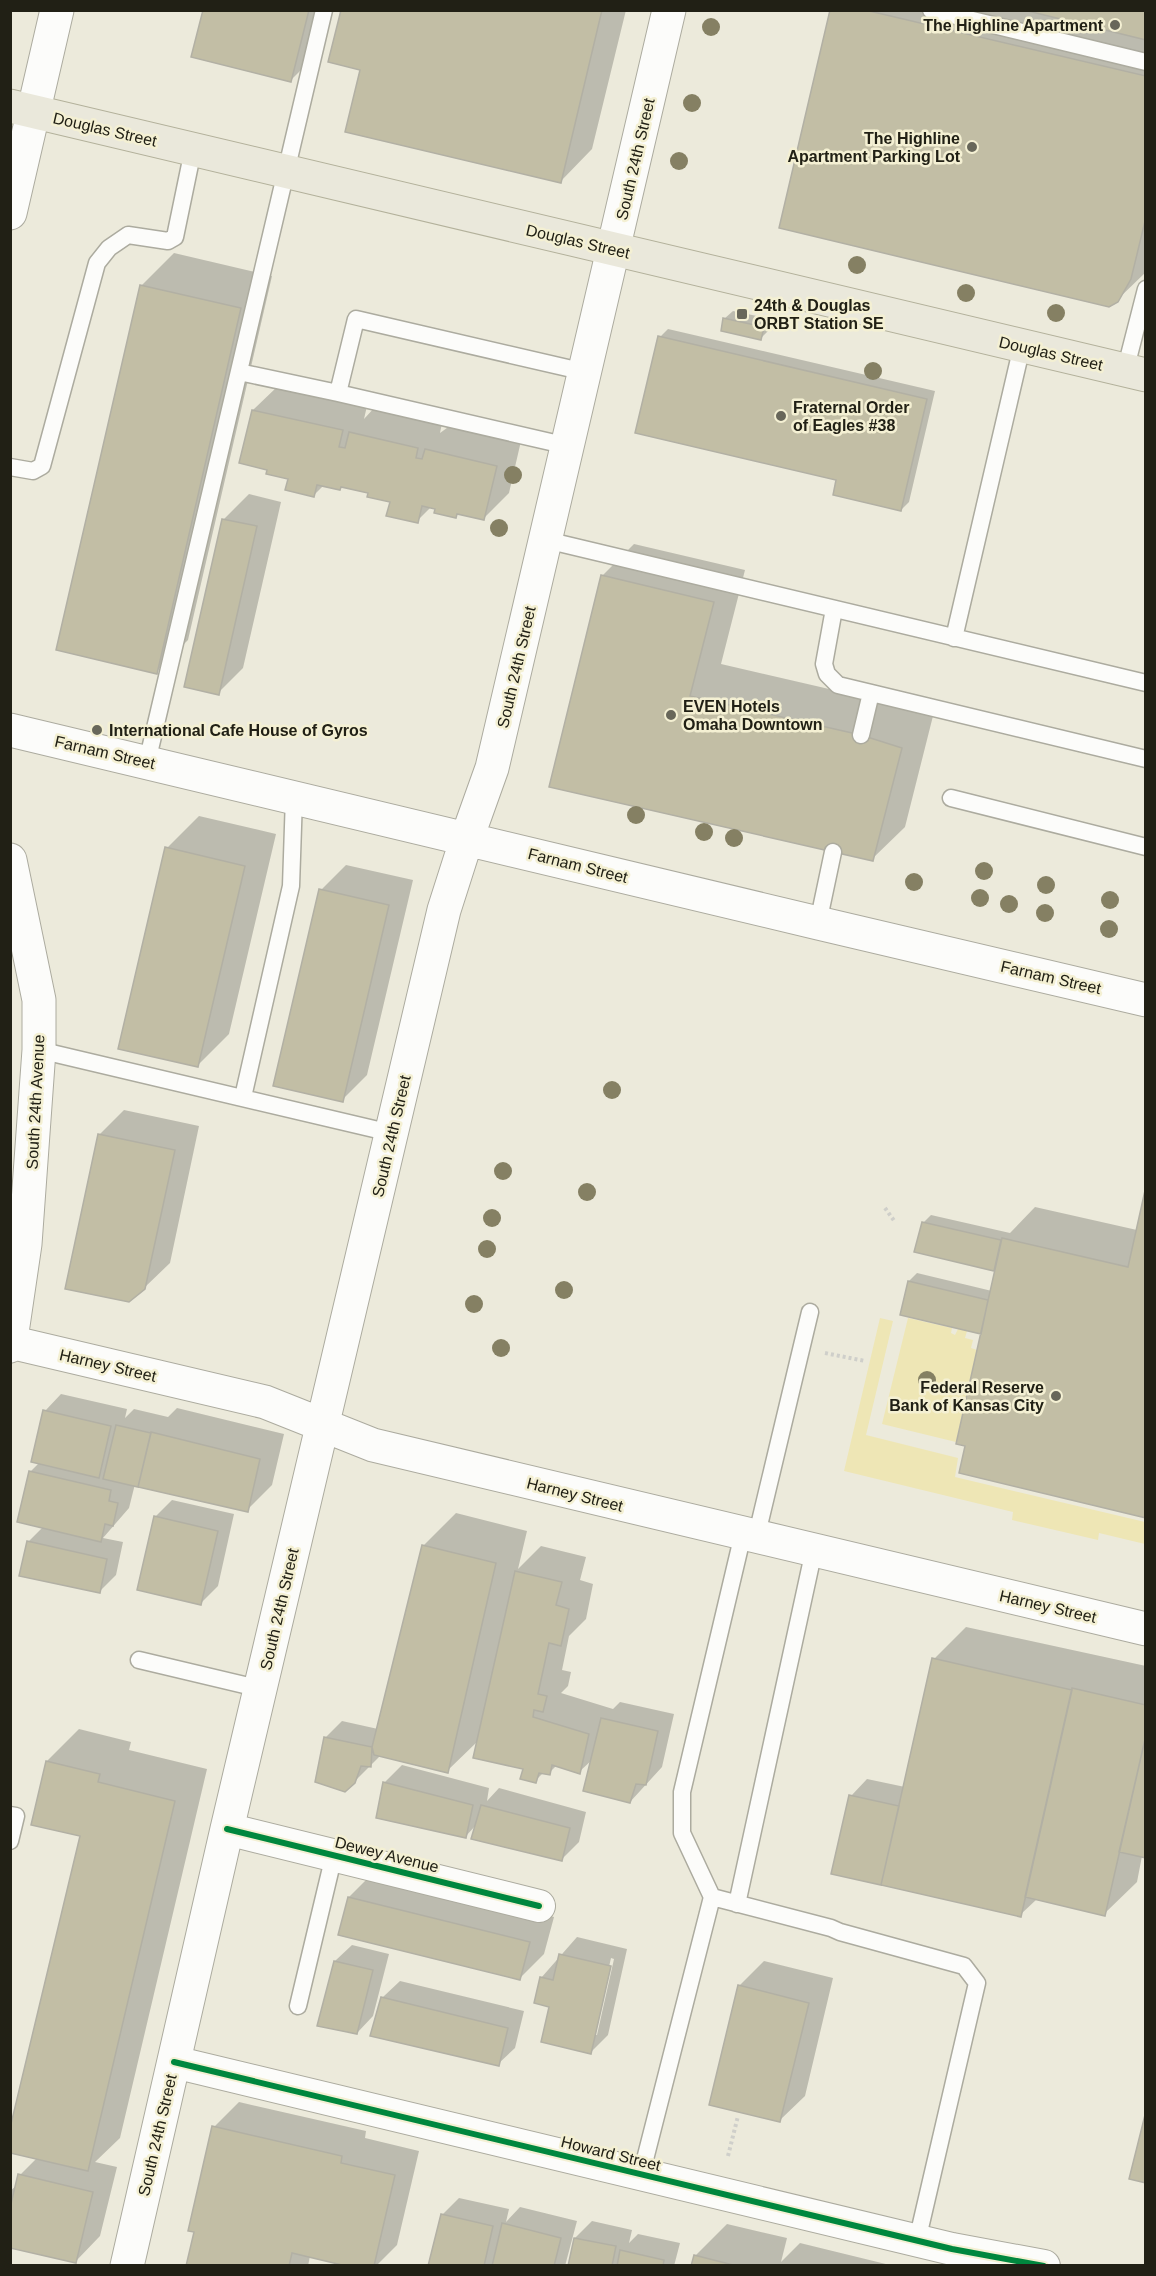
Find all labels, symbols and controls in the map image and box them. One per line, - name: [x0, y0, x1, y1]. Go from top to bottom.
- place label: The Highline Apartment: [923, 17, 1104, 34]
- marker: The Highline Apartment: [1108, 18, 1122, 32]
- street label: South 24th Street: [613, 96, 658, 222]
- street label: Douglas Street: [51, 109, 159, 150]
- place label: The Highline Apartment Parking Lot: [788, 130, 961, 165]
- marker: The Highline Apartment Parking Lot: [965, 140, 979, 154]
- street label: Douglas Street: [524, 221, 632, 262]
- place label: 24th & Douglas ORBT Station SE: [754, 297, 884, 332]
- marker: 24th & Douglas ORBT Station SE: [735, 307, 749, 321]
- street label: Douglas Street: [997, 333, 1105, 374]
- place label: Fraternal Order of Eagles #38: [793, 399, 909, 434]
- marker: Fraternal Order of Eagles #38: [774, 409, 788, 423]
- street label: South 24th Street: [494, 604, 539, 730]
- place label: EVEN Hotels Omaha Downtown: [683, 698, 823, 733]
- marker: EVEN Hotels Omaha Downtown: [664, 708, 678, 722]
- place label: International Cafe House of Gyros: [109, 722, 368, 739]
- marker: International Cafe House of Gyros: [90, 723, 104, 737]
- street label: Farnam Street: [53, 733, 157, 772]
- street label: Farnam Street: [526, 845, 630, 886]
- street label: Farnam Street: [999, 958, 1103, 997]
- street label: South 24th Avenue: [23, 1034, 48, 1170]
- street label: South 24th Street: [369, 1073, 414, 1199]
- street label: Harney Street: [58, 1346, 158, 1385]
- place label: Federal Reserve Bank of Kansas City: [889, 1379, 1044, 1414]
- marker: Federal Reserve Bank of Kansas City: [1049, 1389, 1063, 1403]
- street label: Harney Street: [525, 1474, 625, 1515]
- street label: South 24th Street: [257, 1546, 302, 1672]
- street label: Harney Street: [998, 1587, 1098, 1626]
- street label: Dewey Avenue: [333, 1833, 441, 1876]
- street label: South 24th Street: [135, 2072, 180, 2198]
- street label: Howard Street: [559, 2133, 663, 2174]

